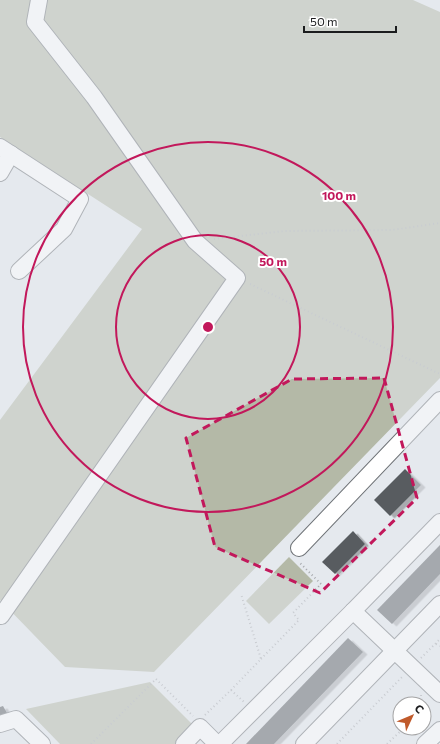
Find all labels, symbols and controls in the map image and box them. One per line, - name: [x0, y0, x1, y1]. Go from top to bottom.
- scale bar: [304, 8, 396, 34]
- text: 50 m: [310, 14, 338, 28]
- text: 100 m: [322, 188, 356, 202]
- text: 50 m: [259, 254, 287, 268]
- centre of rings: [201, 320, 215, 334]
- north arrow: [392, 696, 432, 736]
- text: С: [412, 701, 427, 716]

